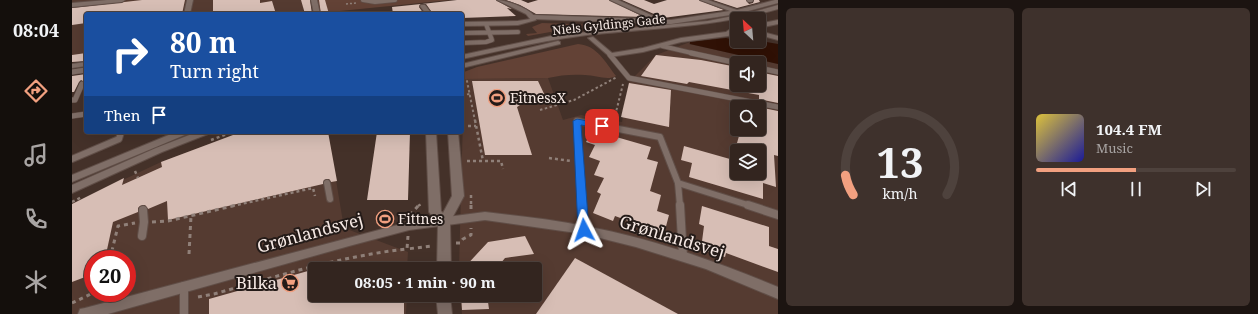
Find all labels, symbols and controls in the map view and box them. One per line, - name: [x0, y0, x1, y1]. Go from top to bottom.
- street label: Niels Gyldings Gade: [551, 10, 666, 39]
- north arrow: [730, 12, 766, 48]
- map controls: [730, 12, 766, 180]
- text: 08:04: [13, 18, 59, 42]
- text: 80 m: [170, 23, 237, 61]
- icon: right: [104, 28, 156, 80]
- button: sound: [730, 56, 766, 92]
- text: Turn right: [170, 59, 259, 83]
- icon: directions: [22, 77, 50, 105]
- sports icon: FitnessX: [487, 88, 507, 108]
- place label: FitnessX: [510, 88, 567, 107]
- button: search: [730, 100, 766, 136]
- icon: arrive: [148, 104, 170, 126]
- text: Then: [104, 105, 140, 125]
- pin: [585, 109, 619, 143]
- icon: arrive: [591, 115, 613, 137]
- text: 104.4 FM: [1096, 119, 1162, 139]
- text: 13: [876, 134, 924, 190]
- text: Music: [1096, 139, 1133, 157]
- icon: music: [22, 141, 50, 169]
- button: layers: [730, 144, 766, 180]
- icon: previous: [1058, 178, 1080, 200]
- icon: pause: [1125, 178, 1147, 200]
- icon: next: [1192, 178, 1214, 200]
- text: km/h: [882, 184, 918, 203]
- icon: phone: [22, 205, 50, 233]
- street label: Grønlandsvej: [254, 207, 365, 258]
- sports icon: Fittnes: [375, 209, 395, 229]
- place label: Fittnes: [398, 209, 443, 228]
- position arrow: [563, 209, 605, 251]
- street label: Grønlandsvej: [617, 210, 728, 263]
- speed limit sign: 20: [84, 250, 136, 302]
- icon: climate: [22, 268, 50, 296]
- place label: Bilka: [236, 271, 277, 294]
- text: 08:05 · 1 min · 90 m: [355, 272, 495, 292]
- supermarket icon: Bilka: [280, 273, 300, 293]

